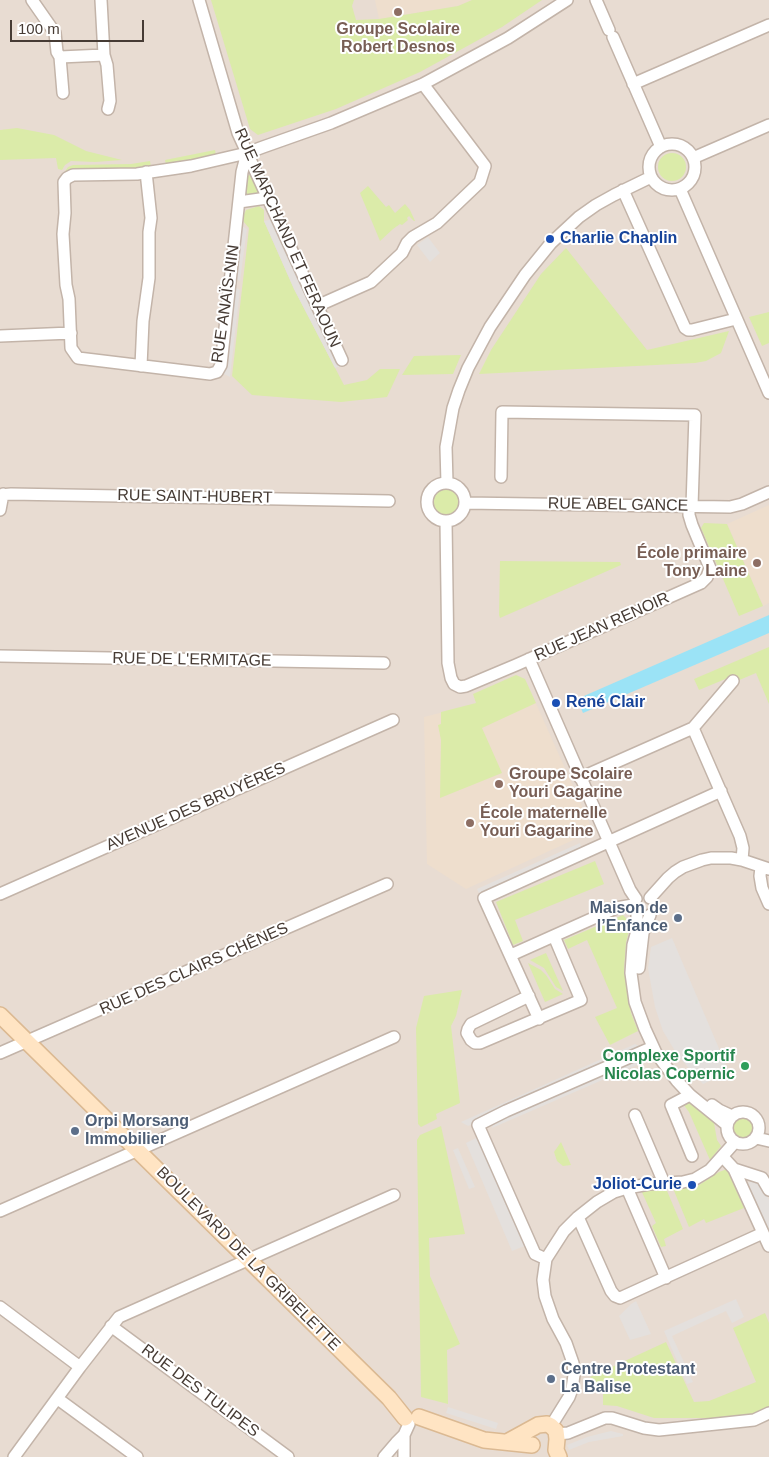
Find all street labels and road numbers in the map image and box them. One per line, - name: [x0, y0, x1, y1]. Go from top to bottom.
- street label: RUE MARCHAND ET FERAOUN: [230, 125, 344, 351]
- street label: RUE ANAÏS-NIN: [208, 244, 244, 364]
- street label: RUE SAINT-HUBERT: [117, 486, 273, 508]
- street label: RUE ABEL GANCE: [548, 494, 688, 516]
- street label: RUE JEAN RENOIR: [531, 589, 673, 665]
- street label: RUE DE L'ERMITAGE: [112, 649, 272, 671]
- street label: AVENUE DES BRUYÈRES: [103, 759, 289, 855]
- street label: RUE DES CLAIRS CHÊNES: [97, 919, 291, 1019]
- street label: BOULEVARD DE LA GRIBELETTE: [152, 1163, 344, 1355]
- street label: RUE DES TULIPES: [137, 1341, 263, 1441]

